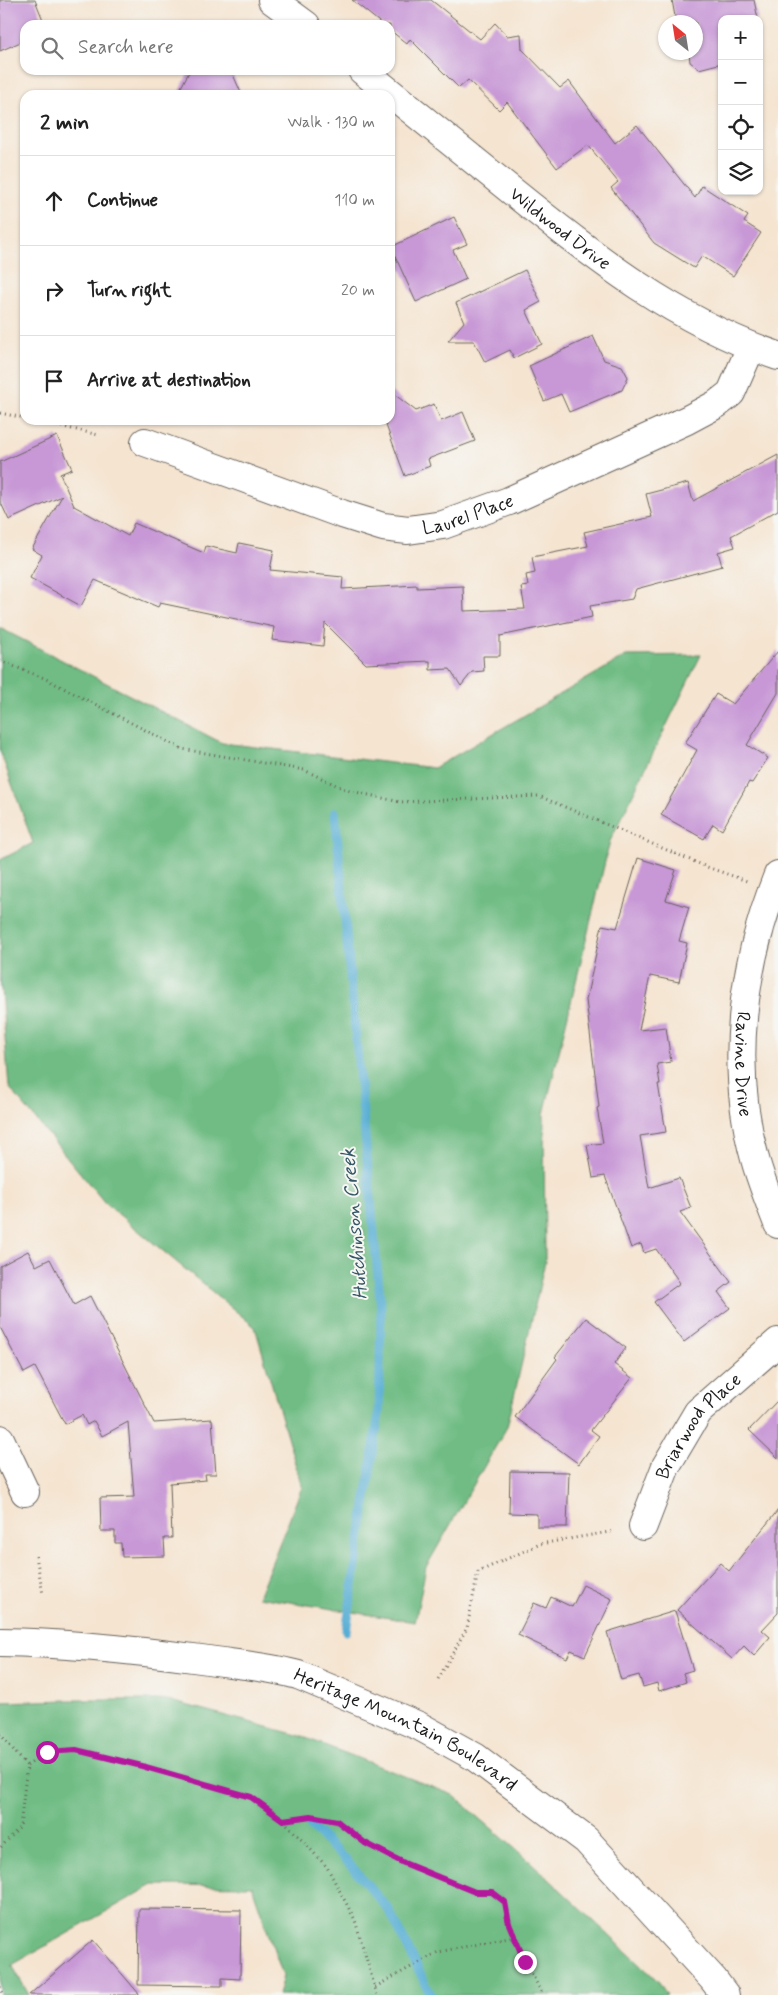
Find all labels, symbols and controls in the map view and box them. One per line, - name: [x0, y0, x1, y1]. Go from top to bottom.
- north arrow: [658, 15, 703, 60]
- map controls: [718, 15, 763, 195]
- button: +: [718, 15, 763, 60]
- search box: [20, 20, 395, 75]
- icon: search: [38, 34, 66, 62]
- text: Search here: [78, 35, 174, 60]
- button: −: [718, 60, 763, 105]
- button: locate: [718, 105, 763, 150]
- text: 2 min: [40, 109, 89, 137]
- text: Walk · 130 m: [288, 112, 375, 133]
- button: layers: [718, 150, 763, 195]
- street label: Wildwood Drive: [504, 181, 616, 276]
- icon: ahead: [40, 187, 68, 215]
- text: Continue: [87, 188, 158, 213]
- text: 110 m: [334, 190, 375, 211]
- icon: right: [40, 277, 68, 305]
- text: Turn right: [87, 278, 171, 303]
- text: 20 m: [341, 280, 375, 301]
- icon: arrive: [40, 367, 68, 395]
- text: Arrive at destination: [87, 368, 251, 393]
- street label: Laurel Place: [421, 488, 517, 540]
- street label: Ravine Drive: [729, 1011, 758, 1118]
- water label: Hutchinson Creek: [335, 1147, 375, 1301]
- street label: Briarwood Place: [650, 1367, 747, 1483]
- street label: Heritage Mountain Boulevard: [290, 1662, 522, 1797]
- route start: [36, 1741, 59, 1764]
- route end: [514, 1951, 537, 1974]

